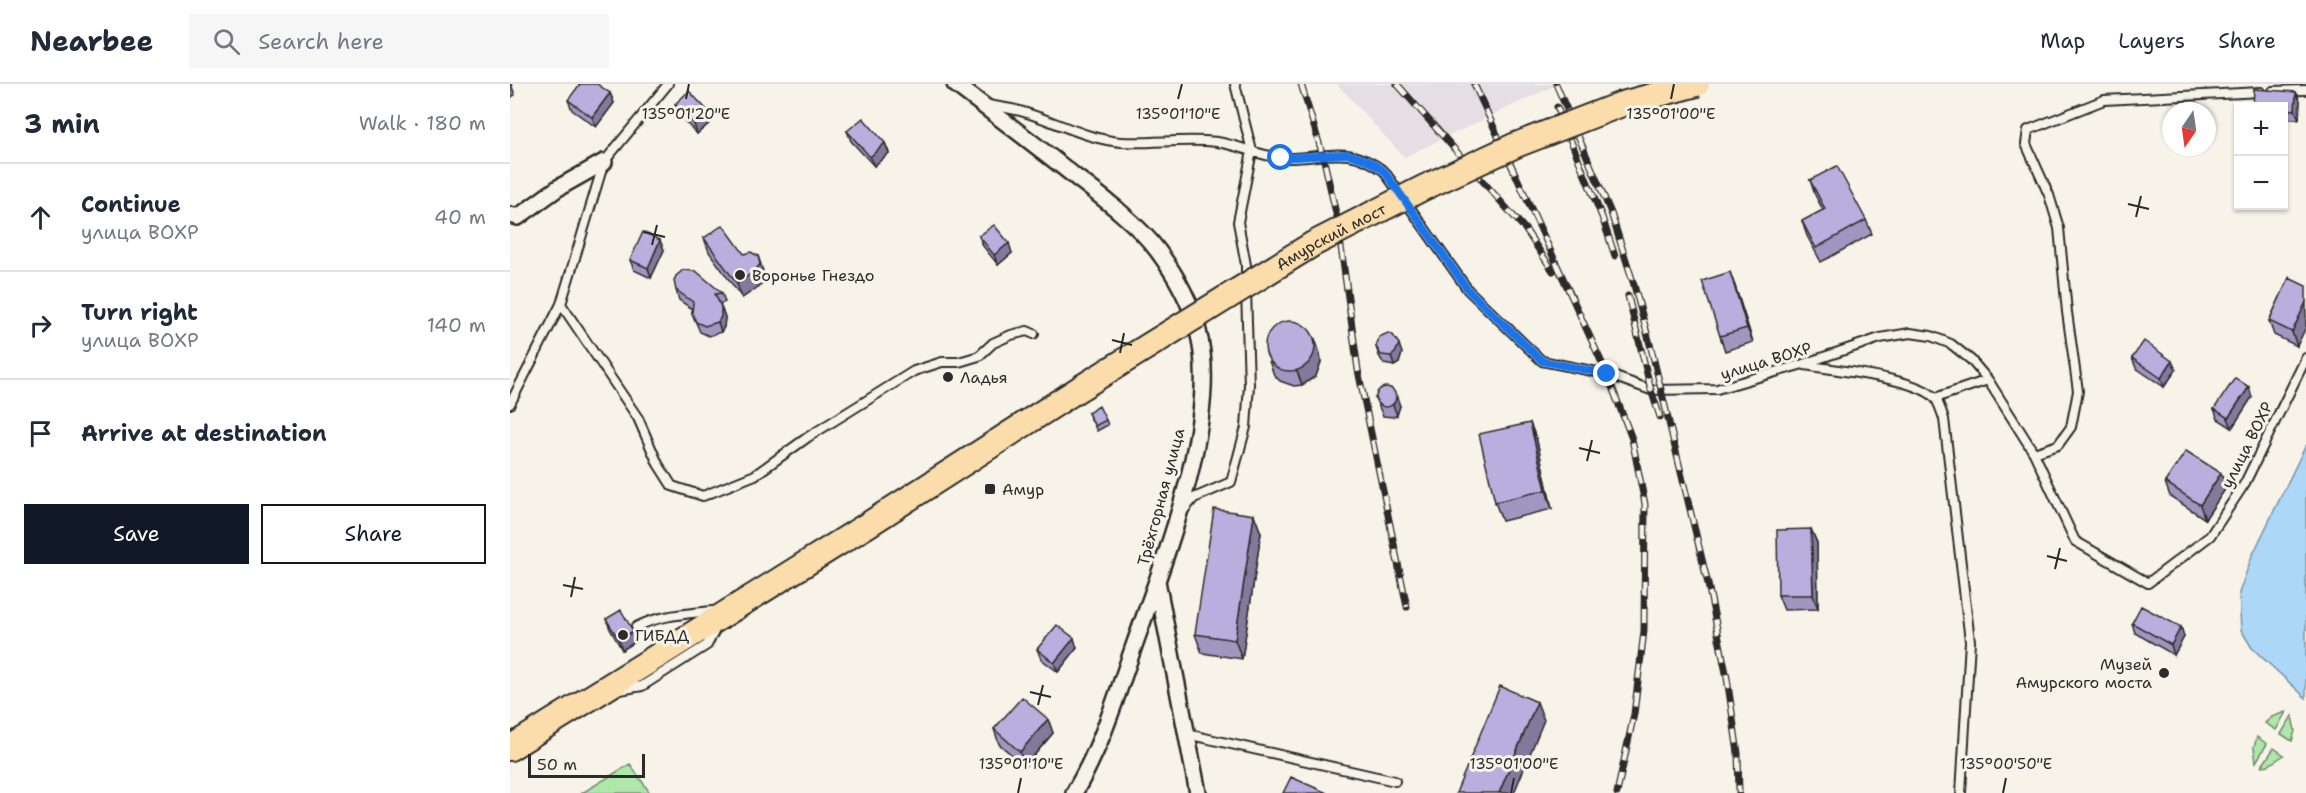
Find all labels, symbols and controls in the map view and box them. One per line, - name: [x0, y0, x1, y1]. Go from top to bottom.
- search box: [189, 14, 609, 68]
- text: Nearbee: [30, 22, 153, 60]
- icon: search: [210, 25, 243, 58]
- text: Search here: [258, 27, 384, 56]
- text: Map: [2040, 27, 2085, 55]
- text: Layers: [2118, 27, 2185, 55]
- text: Share: [2218, 27, 2276, 55]
- north arrow: [2162, 102, 2216, 156]
- map controls: [2234, 102, 2288, 210]
- button: +: [2234, 102, 2288, 156]
- text: 135°01'20"E: [642, 104, 730, 124]
- text: 135°01'10"E: [1136, 104, 1220, 124]
- text: 135°01'00"E: [1627, 104, 1715, 124]
- text: 3 min: [24, 106, 100, 141]
- text: Walk · 180 m: [359, 110, 486, 136]
- route start: [1267, 144, 1293, 170]
- button: −: [2234, 156, 2288, 210]
- text: Continue: [81, 190, 181, 219]
- street label: Амурский мост: [1272, 198, 1390, 275]
- icon: ahead: [24, 201, 57, 234]
- text: 40 m: [434, 204, 486, 230]
- text: улица ВОХР: [81, 219, 199, 245]
- place label: Воронье Гнездо: [752, 265, 874, 286]
- marker: Воронье Гнездо: [733, 268, 747, 282]
- text: Turn right: [81, 298, 198, 327]
- icon: right: [24, 309, 57, 342]
- text: 140 m: [427, 312, 486, 338]
- text: улица ВОХР: [81, 327, 199, 353]
- street label: улица ВОХР: [1718, 337, 1814, 385]
- route end: [1593, 360, 1619, 386]
- place label: Ладья: [960, 367, 1008, 388]
- marker: Ладья: [941, 370, 955, 384]
- street label: улица ВОХР: [2216, 398, 2278, 492]
- icon: arrive: [24, 417, 57, 450]
- text: Arrive at destination: [81, 419, 327, 448]
- street label: Трёхгорная улица: [1133, 426, 1189, 568]
- place label: Амур: [1002, 479, 1044, 500]
- marker: Амур: [983, 482, 997, 496]
- button: Save: [24, 504, 249, 564]
- button: Share: [261, 504, 486, 564]
- place label: ГИБДД: [635, 625, 689, 646]
- marker: ГИБДД: [616, 628, 630, 642]
- place label: Музей Амурского моста: [2015, 654, 2152, 693]
- marker: Музей Амурского моста: [2157, 666, 2171, 680]
- scale bar: [528, 751, 645, 778]
- text: 50 m: [537, 754, 577, 775]
- text: 135°01'10"E: [979, 754, 1063, 774]
- text: 135°01'00"E: [1470, 754, 1558, 774]
- text: 135°00'50"E: [1960, 754, 2052, 774]

